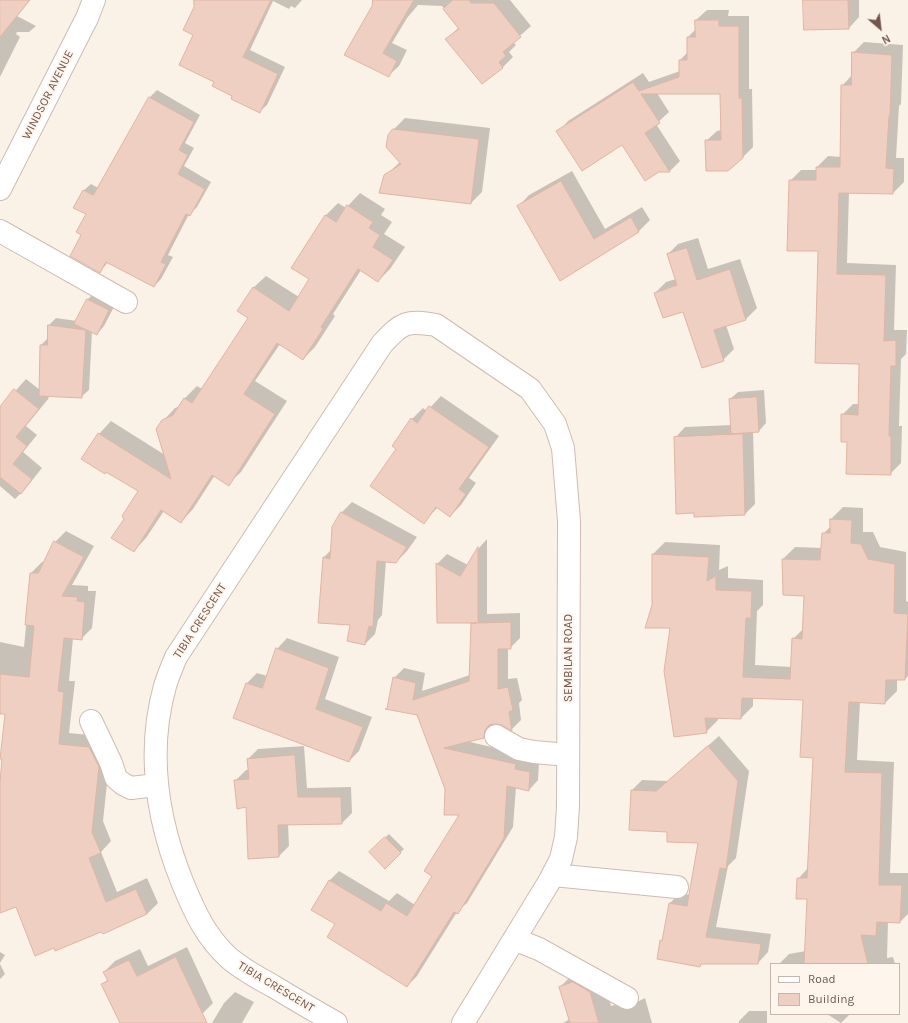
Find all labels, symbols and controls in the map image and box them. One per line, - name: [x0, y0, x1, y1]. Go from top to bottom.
- north arrow: [860, 8, 900, 48]
- text: N: [879, 31, 892, 47]
- street label: WINDSOR AVENUE: [19, 48, 77, 142]
- street label: TIBIA CRESCENT: [170, 581, 230, 661]
- street label: SEMBILAN ROAD: [562, 614, 576, 702]
- street label: TIBIA CRESCENT: [235, 958, 317, 1016]
- legend: [770, 963, 900, 1015]
- text: Road: [808, 972, 836, 986]
- text: Building: [808, 992, 854, 1006]

